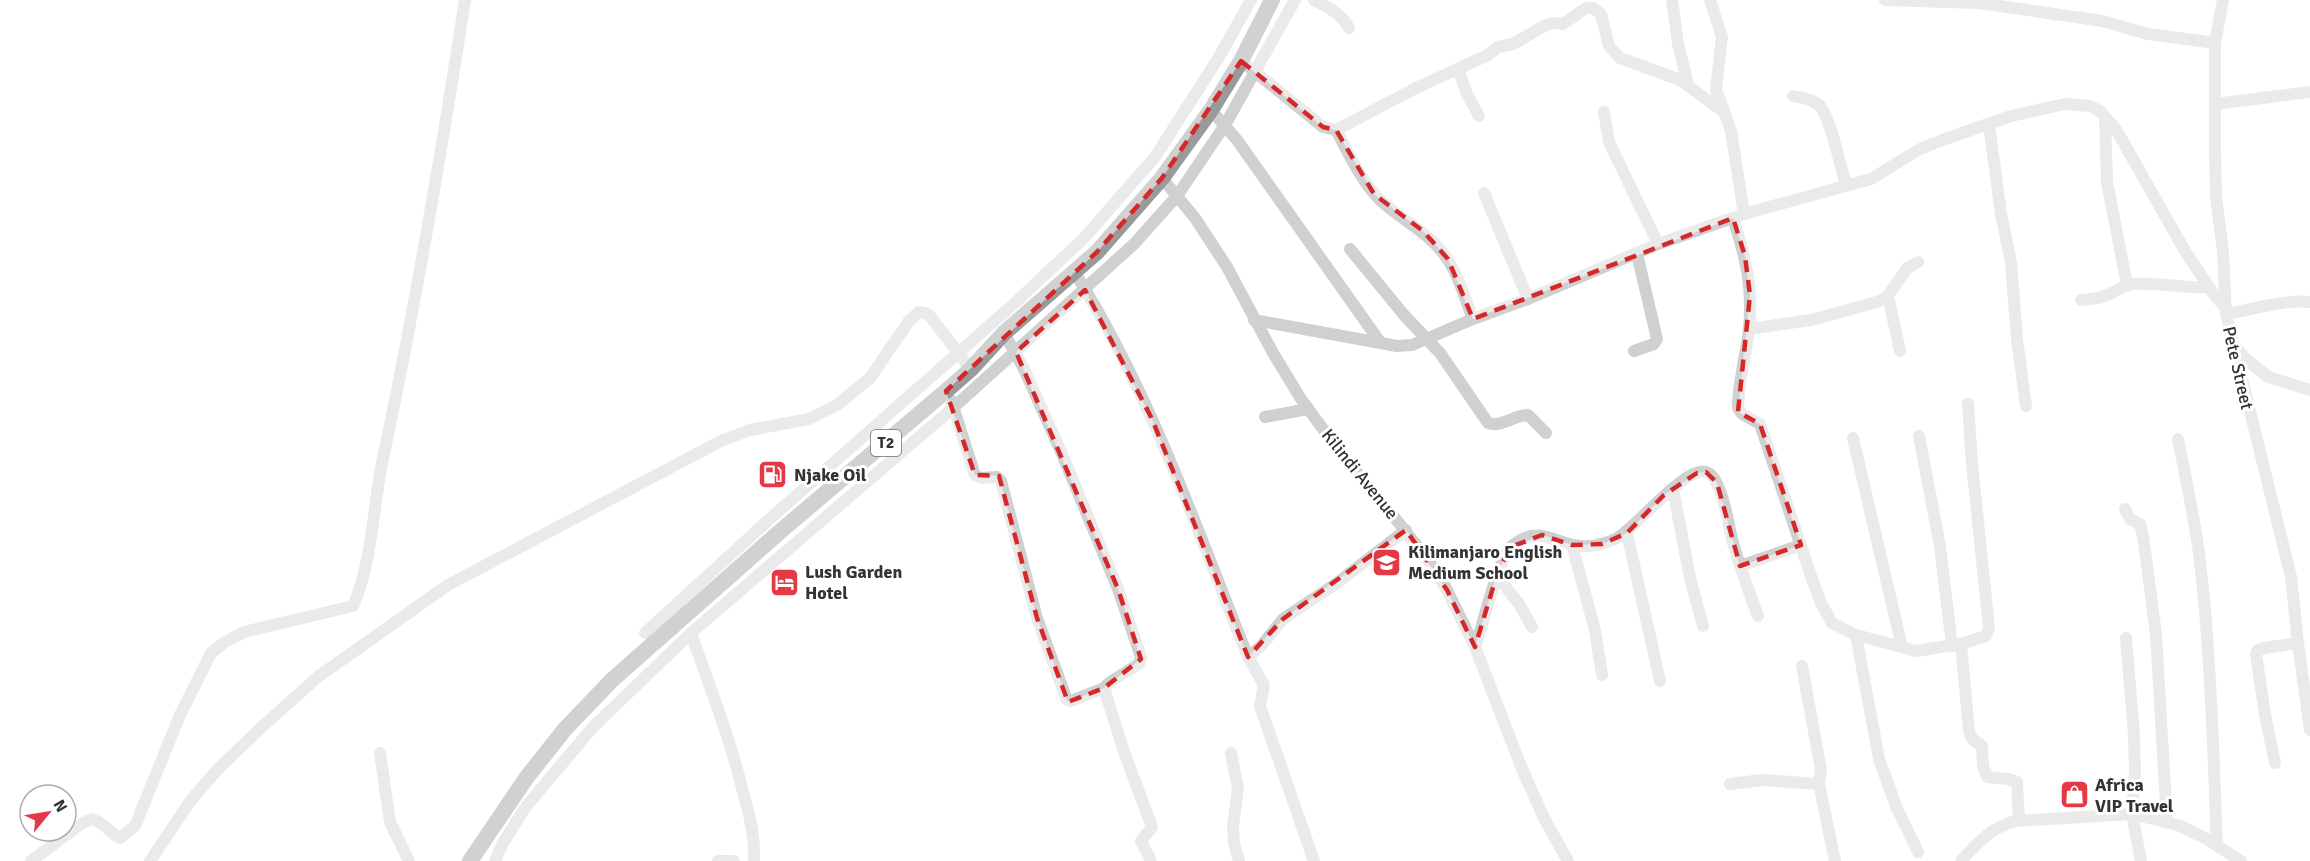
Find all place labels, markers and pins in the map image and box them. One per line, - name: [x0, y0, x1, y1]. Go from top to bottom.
- fuel station icon: Njake Oil: [757, 459, 789, 491]
- place label: Njake Oil: [794, 464, 867, 486]
- place label: Kilimanjaro English Medium School: [1408, 541, 1562, 584]
- school or university icon: Kilimanjaro English Medium School: [1371, 546, 1403, 578]
- place label: Lush Garden Hotel: [805, 561, 902, 604]
- hotel icon: Lush Garden Hotel: [768, 566, 800, 598]
- place label: Africa VIP Travel: [2095, 774, 2174, 817]
- shop icon: Africa VIP Travel: [2058, 779, 2090, 811]

